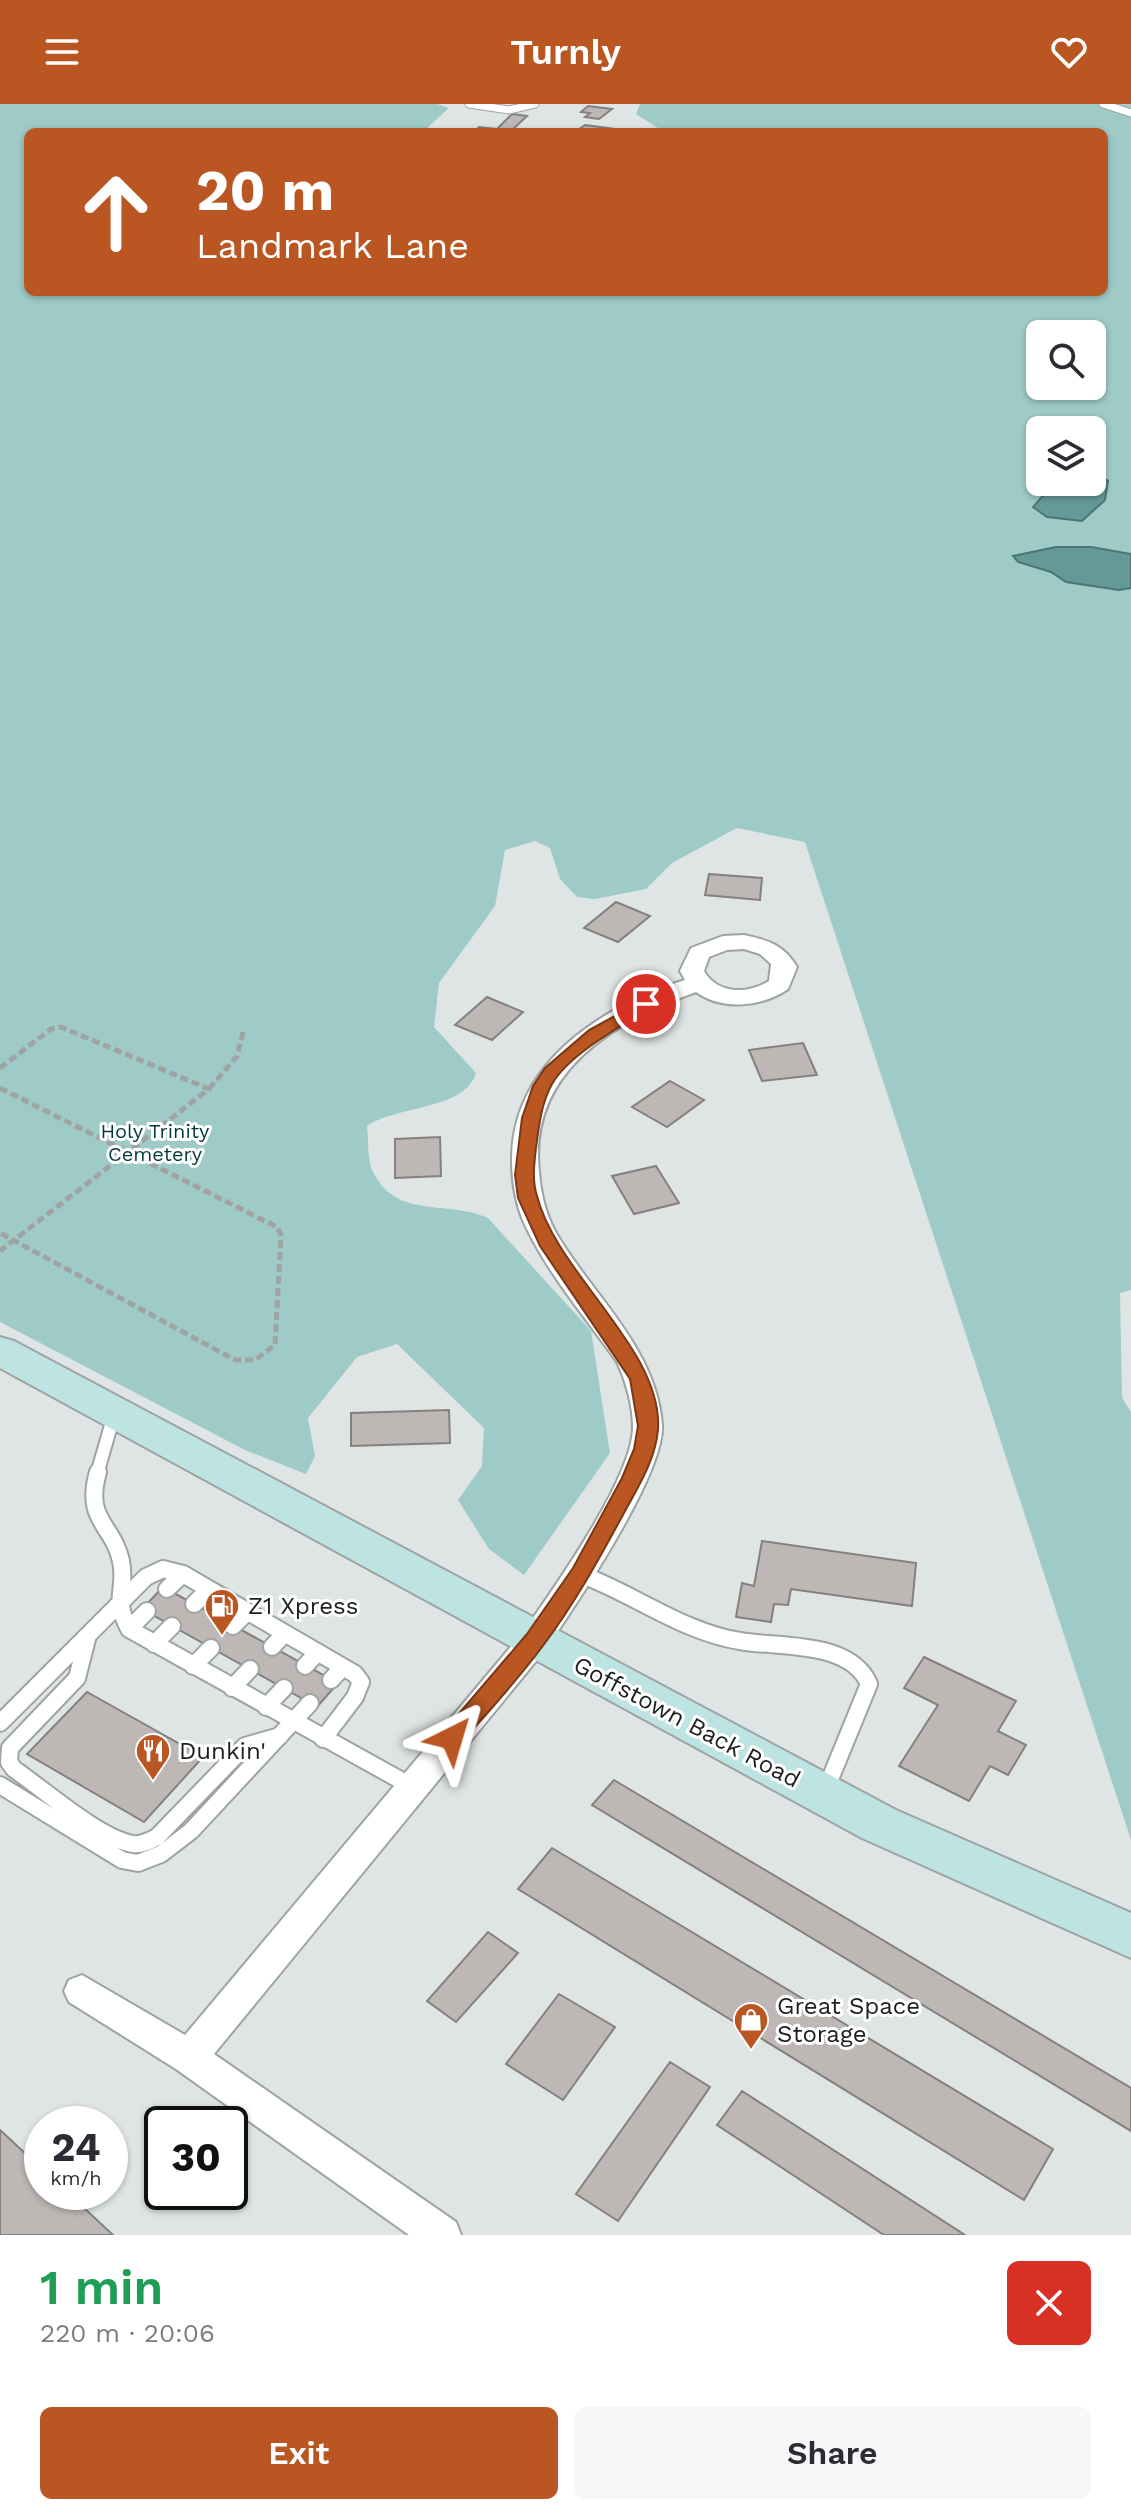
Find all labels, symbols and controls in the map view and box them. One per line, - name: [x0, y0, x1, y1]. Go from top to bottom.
- icon: menu: [40, 30, 84, 74]
- icon: heart: [1047, 30, 1091, 74]
- text: Turnly: [510, 31, 621, 73]
- text: 20 m: [196, 158, 334, 224]
- icon: ahead: [64, 160, 168, 264]
- text: Landmark Lane: [196, 225, 469, 267]
- map controls: [1026, 320, 1106, 496]
- button: search: [1026, 320, 1106, 400]
- button: layers: [1026, 416, 1106, 496]
- pin: [612, 970, 680, 1038]
- icon: arrive: [624, 982, 668, 1026]
- park label: Holy Trinity Cemetery: [101, 1119, 210, 1166]
- fuel station icon: Z1 Xpress: [203, 1587, 241, 1637]
- place label: Z1 Xpress: [248, 1592, 358, 1620]
- street label: Goffstown Back Road: [569, 1650, 805, 1794]
- position arrow: [410, 1696, 494, 1780]
- restaurant icon: Dunkin': [134, 1732, 172, 1782]
- place label: Dunkin': [179, 1737, 266, 1765]
- place label: Great Space Storage: [777, 1992, 920, 2048]
- shop icon: Great Space Storage: [732, 2001, 770, 2051]
- speed limit sign: 30: [144, 2106, 248, 2210]
- text: 24: [51, 2124, 101, 2171]
- text: km/h: [50, 2166, 102, 2190]
- text: 1 min: [40, 2259, 163, 2316]
- button: close: [1007, 2261, 1091, 2345]
- text: 220 m · 20:06: [40, 2318, 215, 2348]
- button: Exit: [40, 2407, 558, 2499]
- button: Share: [574, 2407, 1091, 2499]

